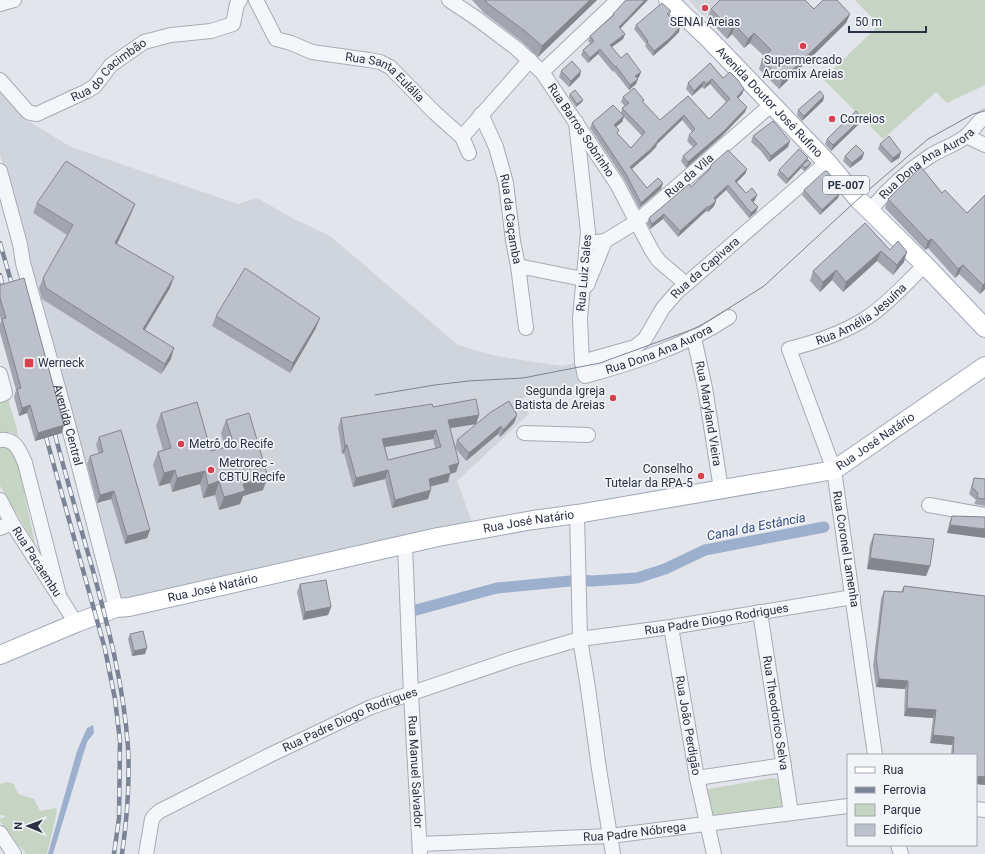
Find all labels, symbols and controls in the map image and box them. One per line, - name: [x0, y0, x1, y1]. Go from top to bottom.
- marker: SENAI Areias: [700, 3, 710, 13]
- scale bar: [849, 8, 926, 34]
- place label: SENAI Areias: [670, 15, 740, 29]
- text: 50 m: [855, 15, 882, 29]
- street label: Rua do Cacimbão: [69, 35, 149, 104]
- marker: Supermercado Arcomix Areias: [798, 41, 808, 51]
- street label: Avenida Doutor José Rufino: [713, 44, 826, 160]
- street label: Rua Santa Eulália: [344, 50, 427, 105]
- place label: Supermercado Arcomix Areias: [762, 53, 844, 81]
- street label: Rua Barros Sobrinho: [545, 81, 617, 180]
- place label: Correios: [840, 112, 885, 126]
- marker: Correios: [827, 114, 837, 124]
- street label: Rua Dona Ana Aurora: [876, 125, 977, 202]
- street label: Rua da Vila: [662, 151, 716, 201]
- street label: Rua da Caçamba: [497, 172, 524, 265]
- road number: PE-007: [823, 176, 869, 194]
- street label: Rua Luiz Sales: [574, 234, 594, 312]
- street label: Rua da Capivara: [668, 234, 742, 301]
- street label: Rua Amélia Jesuína: [814, 281, 909, 348]
- street label: Rua Dona Ana Aurora: [604, 322, 715, 377]
- place label: Werneck: [38, 356, 85, 370]
- marker: Werneck: [23, 357, 35, 369]
- street label: Rua Maryland Vieira: [692, 360, 724, 467]
- street label: Avenida Central: [50, 383, 85, 467]
- place label: Segunda Igreja Batista de Areias: [515, 384, 605, 412]
- marker: Segunda Igreja Batista de Areias: [608, 393, 618, 403]
- street label: Rua José Natário: [834, 410, 917, 473]
- place label: Metrô do Recife: [189, 437, 273, 451]
- marker: Metrô do Recife: [176, 439, 186, 449]
- place label: Metrorec - CBTU Recife: [219, 456, 285, 484]
- place label: Conselho Tutelar da RPA-5: [605, 462, 693, 490]
- marker: Metrorec - CBTU Recife: [206, 465, 216, 475]
- marker: Conselho Tutelar da RPA-5: [696, 471, 706, 481]
- street label: Rua Coronel Lamenha: [830, 490, 862, 608]
- street label: Rua José Natário: [482, 507, 575, 536]
- water label: Canal da Estância: [705, 510, 807, 543]
- street label: Rua Pacaembu: [9, 524, 64, 600]
- street label: Rua José Natário: [166, 571, 259, 605]
- street label: Rua Padre Diogo Rodrigues: [644, 601, 790, 637]
- street label: Rua Theodorico Selva: [760, 655, 791, 771]
- street label: Rua João Perdigão: [672, 675, 703, 777]
- street label: Rua Padre Diogo Rodrigues: [280, 685, 419, 755]
- street label: Rua Manuel Salvador: [405, 715, 426, 828]
- legend: [847, 754, 977, 846]
- text: Rua: [883, 763, 904, 777]
- text: Ferrovia: [883, 783, 926, 797]
- text: Parque: [883, 803, 921, 817]
- north arrow: [8, 806, 48, 846]
- street label: Rua Padre Nóbrega: [583, 819, 687, 844]
- text: N: [12, 822, 25, 830]
- text: Edifício: [883, 823, 923, 837]

